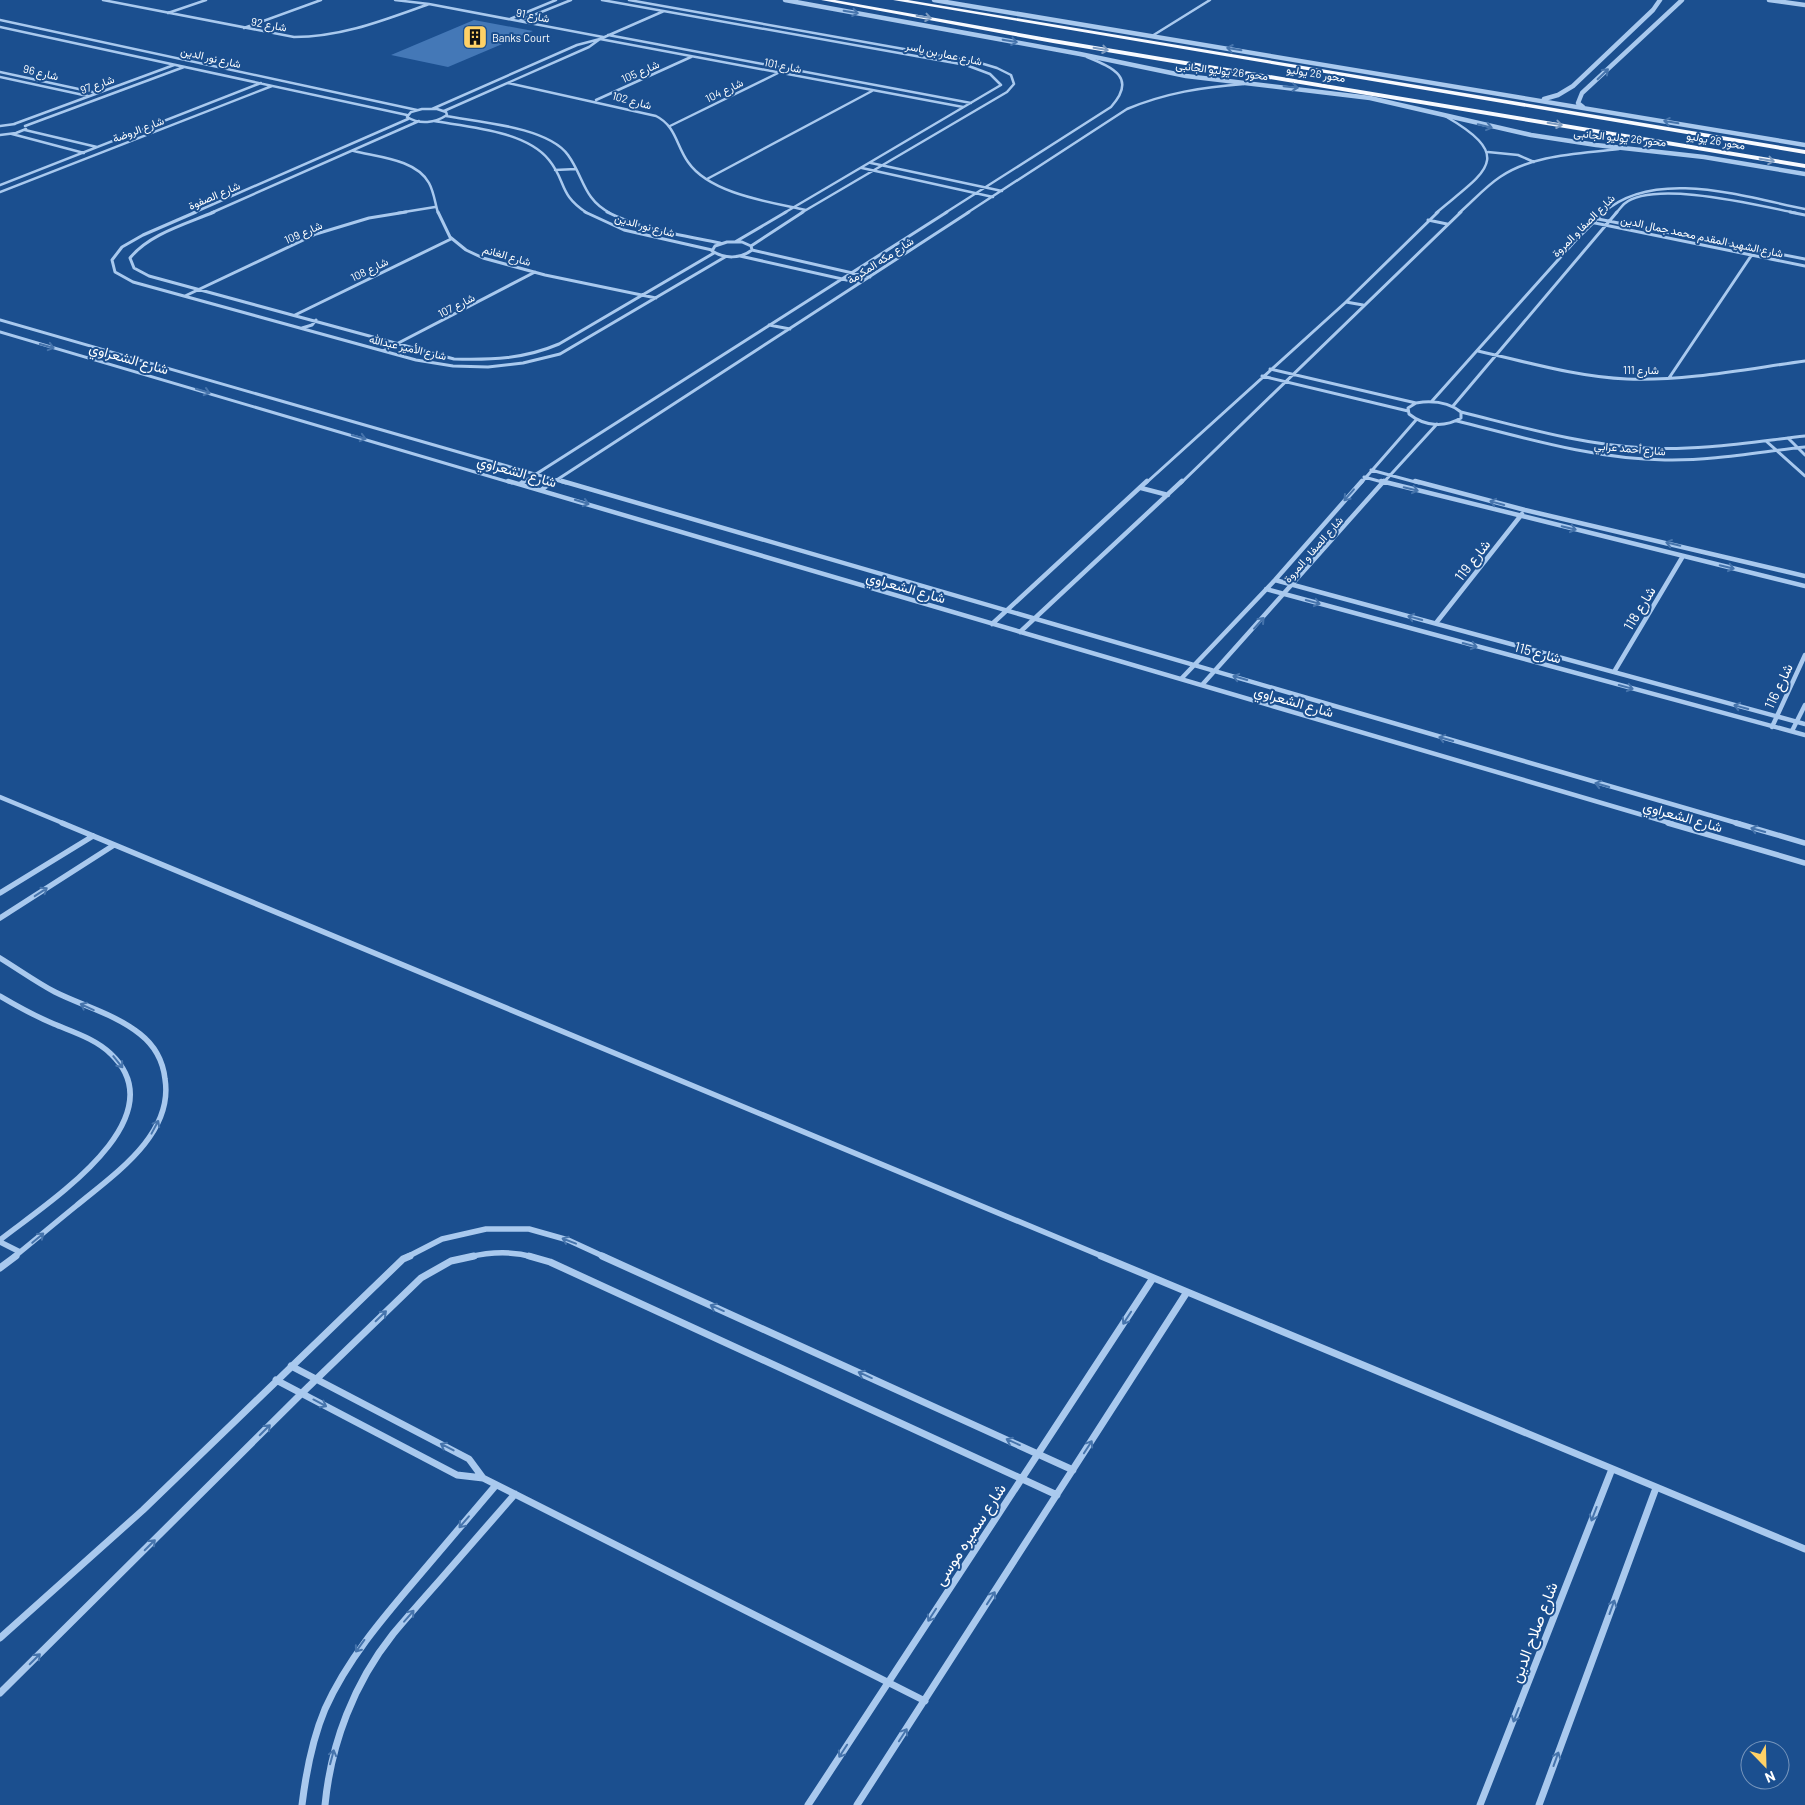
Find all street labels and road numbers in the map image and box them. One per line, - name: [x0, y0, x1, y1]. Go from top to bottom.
- street label: شارع 91: [515, 5, 551, 27]
- street label: شارع 92: [250, 14, 288, 36]
- street label: شارع عمار بن ياسر: [903, 38, 984, 69]
- street label: شارع نور الدين: [179, 44, 243, 72]
- street label: شارع 101: [763, 55, 803, 77]
- street label: شارع 105: [619, 57, 662, 87]
- street label: محور 26 يوليو الجانبى: [1175, 58, 1269, 83]
- street label: شارع 96: [22, 62, 60, 84]
- street label: محور 26 يوليو: [1285, 62, 1347, 85]
- street label: شارع 97: [78, 72, 117, 98]
- street label: شارع 104: [703, 75, 746, 107]
- street label: شارع 102: [610, 89, 653, 114]
- street label: شارع الروضة: [110, 113, 167, 147]
- street label: محور 26 يوليو الجانبى: [1573, 126, 1667, 149]
- street label: محور 26 يوليو: [1685, 128, 1747, 153]
- street label: شارع الصفوة: [186, 178, 243, 214]
- street label: شارع الصفا و المروة: [1549, 191, 1619, 260]
- street label: شارع نور الدين: [613, 211, 677, 241]
- street label: شارع الشهيد المقدم محمد جمال الدين: [1619, 212, 1785, 262]
- street label: شارع 109: [282, 218, 325, 248]
- street label: شارع مكه المكرمة: [844, 234, 917, 288]
- street label: شارع الغانم: [481, 242, 533, 270]
- street label: شارع 108: [348, 254, 391, 285]
- street label: شارع 107: [435, 290, 478, 322]
- street label: شارع الأمير عبدالله: [368, 332, 448, 364]
- street label: شارع الشعراوي: [86, 339, 171, 381]
- street label: شارع 111: [1623, 363, 1659, 378]
- street label: شارع أحمد عرابي: [1593, 438, 1667, 462]
- street label: شارع الشعراوي: [474, 452, 559, 494]
- street label: شارع الصفا و المروة: [1281, 513, 1347, 586]
- street label: شارع 119: [1450, 536, 1496, 586]
- street label: شارع الشعراوي: [863, 568, 948, 610]
- street label: شارع 118: [1619, 583, 1661, 635]
- street label: شارع 115: [1512, 638, 1563, 669]
- street label: شارع 116: [1760, 661, 1799, 713]
- street label: شارع الشعراوي: [1251, 682, 1336, 724]
- street label: شارع الشعراوي: [1640, 797, 1725, 839]
- street label: شارع سميره موسى: [929, 1479, 1012, 1590]
- street label: شارع صلاح الدين: [1505, 1579, 1564, 1686]

